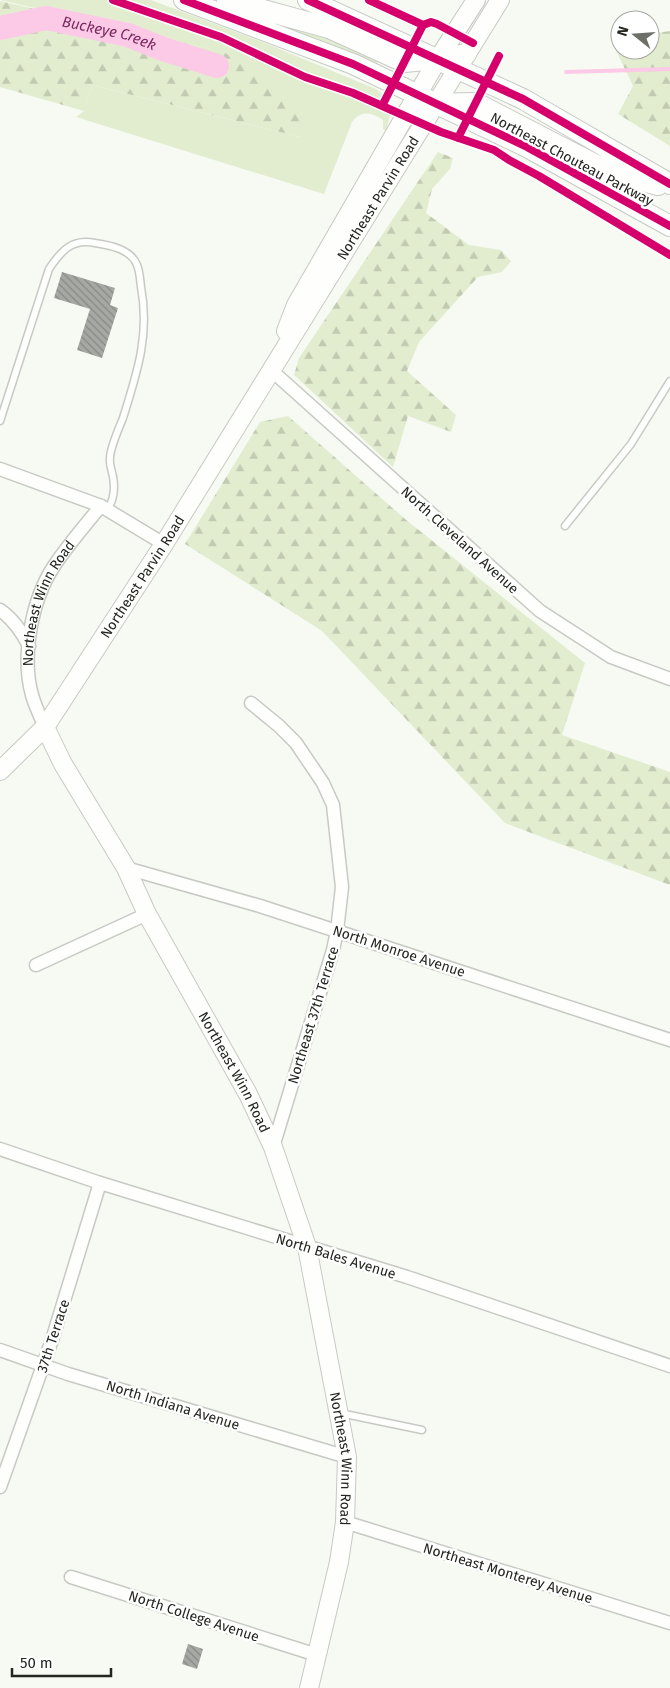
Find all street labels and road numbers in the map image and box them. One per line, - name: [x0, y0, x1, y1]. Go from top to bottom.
- street label: Northeast Chouteau Parkway: [487, 109, 656, 210]
- street label: Northeast Parvin Road: [334, 133, 423, 263]
- street label: North Cleveland Avenue: [397, 483, 522, 598]
- street label: Northeast Parvin Road: [97, 513, 188, 641]
- street label: Northeast Winn Road: [20, 537, 79, 666]
- street label: North Monroe Avenue: [330, 922, 467, 981]
- street label: Northeast 37th Terrace: [284, 944, 342, 1086]
- street label: Northeast Winn Road: [195, 1009, 273, 1136]
- street label: North Bales Avenue: [274, 1230, 398, 1283]
- street label: 37th Terrace: [34, 1297, 73, 1375]
- street label: North Indiana Avenue: [104, 1377, 242, 1434]
- street label: Northeast Winn Road: [326, 1391, 355, 1526]
- street label: Northeast Monterey Avenue: [421, 1540, 595, 1607]
- street label: North College Avenue: [126, 1587, 261, 1646]

